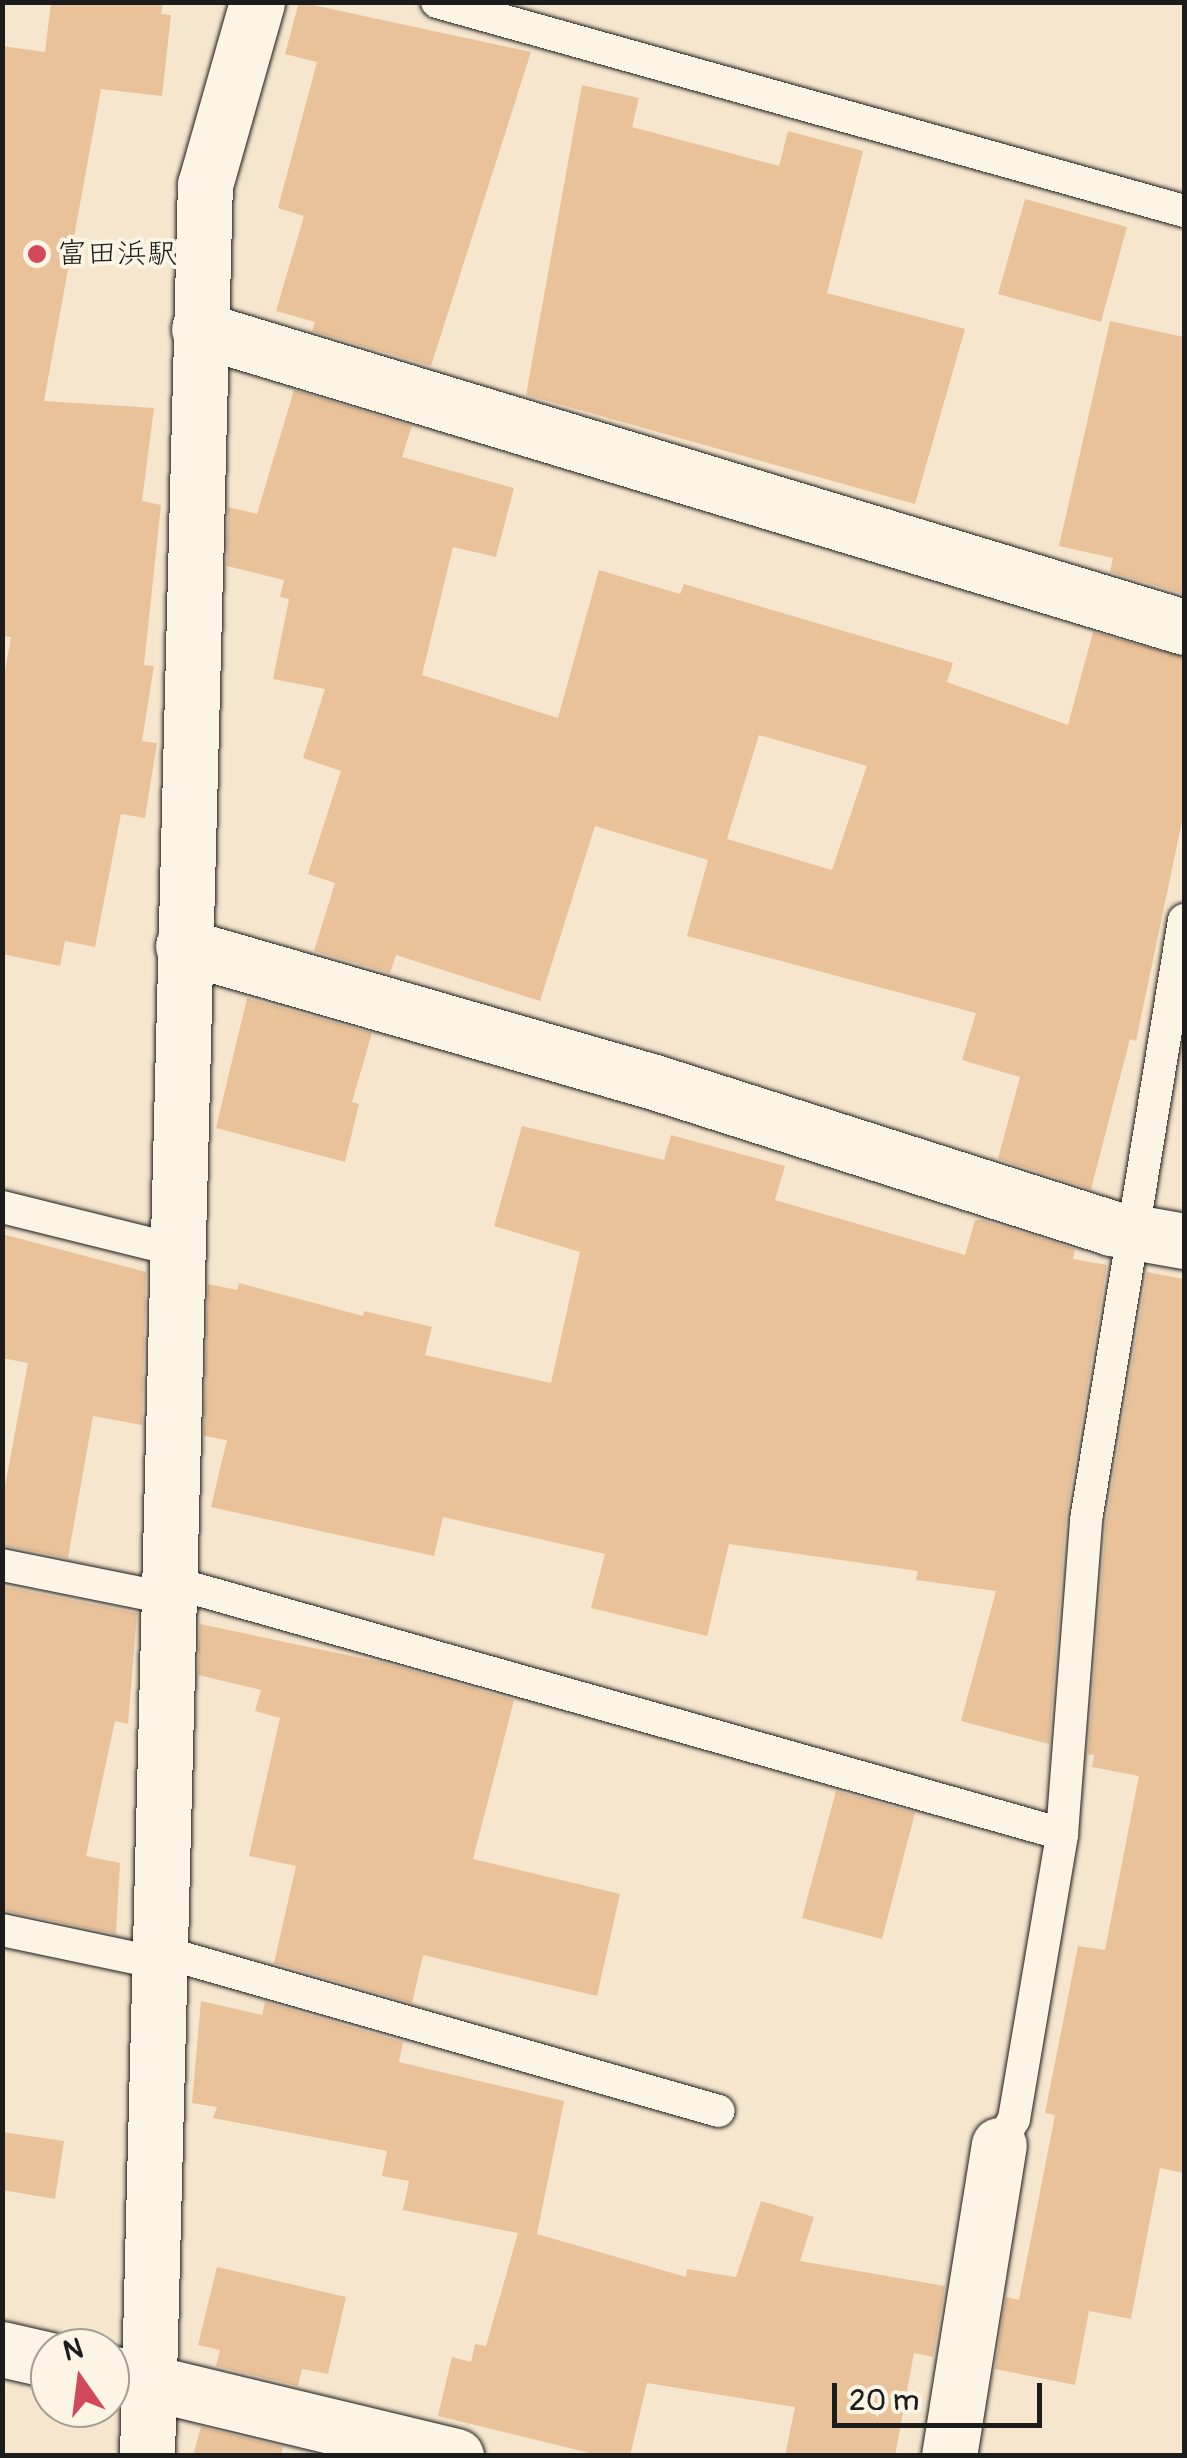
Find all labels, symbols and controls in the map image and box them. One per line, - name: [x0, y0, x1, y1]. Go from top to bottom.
- place label: 富田浜駅: [57, 236, 177, 272]
- marker: 富田浜駅: [26, 243, 48, 265]
- north arrow: [30, 2328, 130, 2428]
- text: N: [60, 2331, 87, 2370]
- scale bar: [837, 2363, 1047, 2425]
- text: 20 m: [849, 2382, 919, 2419]

